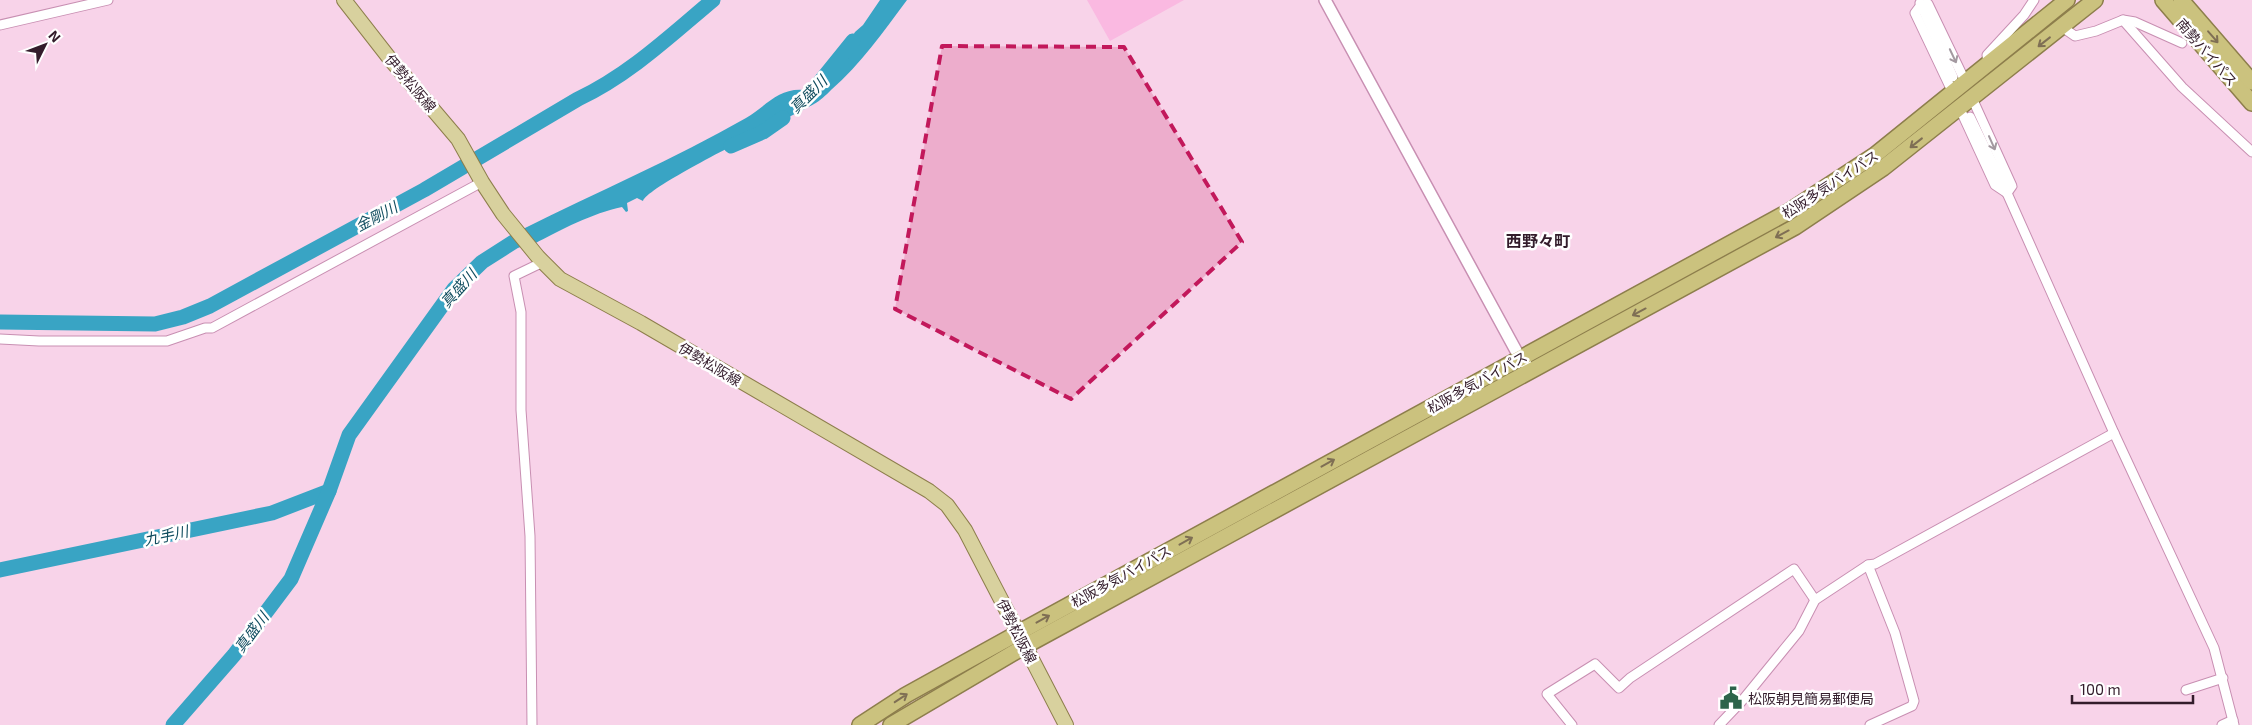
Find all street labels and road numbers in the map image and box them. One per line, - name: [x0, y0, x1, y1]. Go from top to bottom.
- street label: 南勢バイパス: [2173, 15, 2241, 89]
- street label: 伊勢松阪線: [382, 51, 440, 115]
- street label: 松阪多気バイパス: [1779, 146, 1881, 222]
- street label: 伊勢松阪線: [676, 339, 744, 389]
- street label: 松阪多気バイパス: [1424, 347, 1530, 417]
- street label: 松阪多気バイパス: [1068, 541, 1174, 611]
- street label: 伊勢松阪線: [994, 596, 1040, 666]

